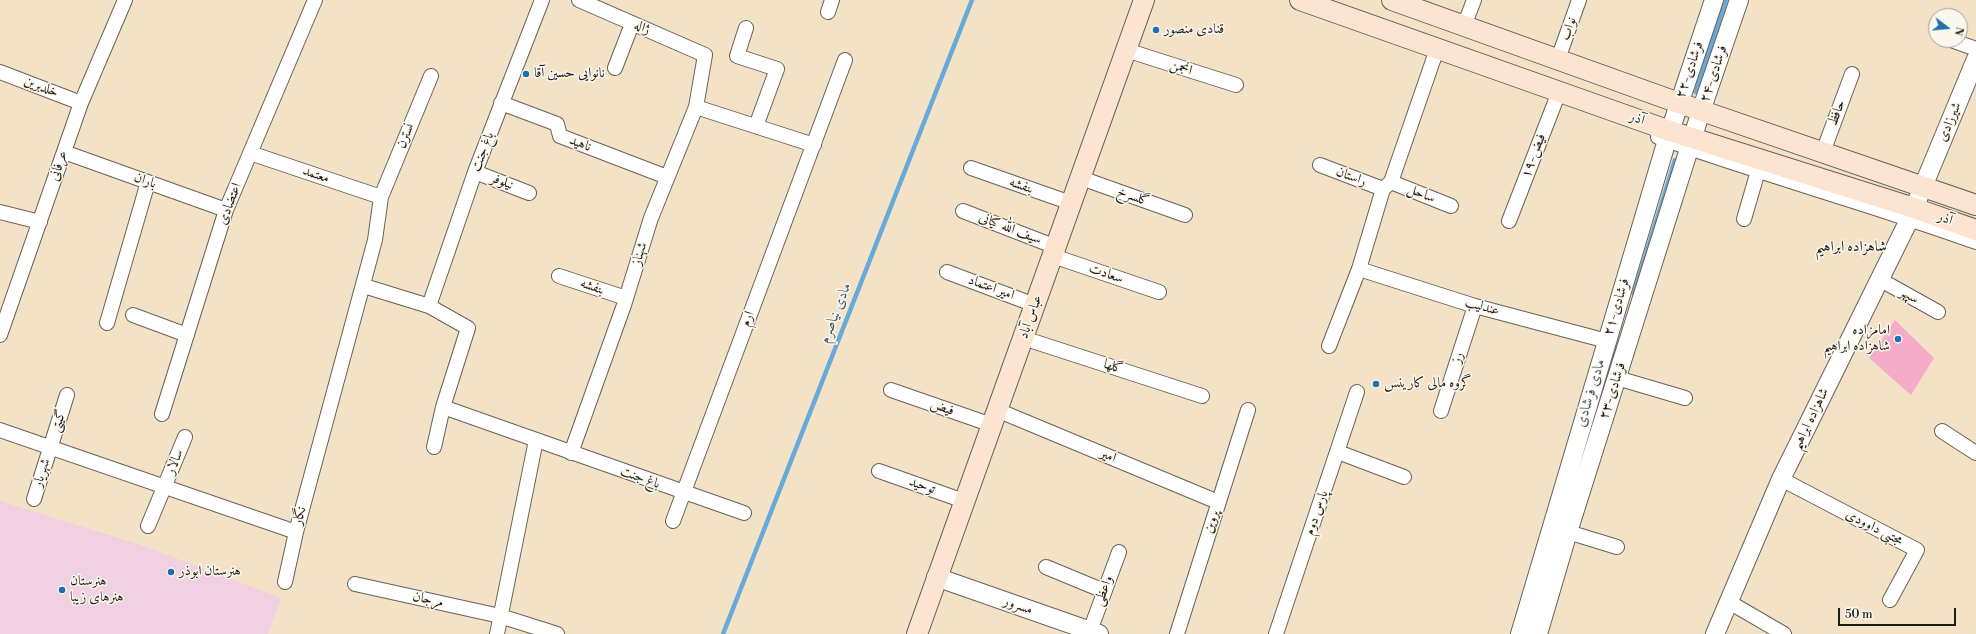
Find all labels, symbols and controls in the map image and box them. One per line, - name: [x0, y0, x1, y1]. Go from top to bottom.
- north arrow: [1928, 8, 1968, 48]
- street label: نواب: [1557, 15, 1581, 43]
- street label: ژاله: [631, 17, 653, 39]
- place label: قنادی منصور: [1164, 22, 1224, 38]
- marker: قنادی منصور: [1151, 25, 1161, 35]
- text: N: [1951, 25, 1967, 37]
- street label: ۲۲-فرشادی: [1672, 39, 1708, 101]
- street label: ۲۴-فرشادی: [1696, 43, 1732, 105]
- street label: انجمن: [1168, 57, 1194, 79]
- place label: نانوایی حسین آقا: [534, 66, 605, 82]
- marker: نانوایی حسین آقا: [521, 69, 531, 79]
- street label: خلدبرین: [21, 73, 61, 101]
- street label: حافظ: [1825, 98, 1849, 128]
- street label: شیرزادی: [1934, 100, 1966, 144]
- street label: آذر: [1627, 109, 1647, 129]
- street label: نسترن: [393, 121, 419, 151]
- street label: باغ جنت: [468, 130, 498, 174]
- street label: ناهید: [567, 132, 593, 156]
- street label: ۱۹-فیض: [1518, 132, 1550, 180]
- street label: عرفانی: [46, 149, 72, 183]
- street label: معتمد: [300, 163, 332, 187]
- street label: راستان: [1333, 164, 1369, 190]
- street label: باران: [132, 169, 158, 193]
- street label: نیلوفر: [488, 170, 516, 194]
- street label: بنفشه: [1007, 174, 1035, 198]
- street label: اعتضادی: [214, 181, 246, 227]
- street label: ساحل: [1405, 181, 1437, 207]
- street label: گلسرخ: [1115, 183, 1151, 211]
- street label: سیف الله کیانی: [976, 209, 1044, 249]
- street label: آذر: [1935, 209, 1955, 229]
- district label: شاهزاده ابراهیم: [1815, 238, 1887, 256]
- street label: شهناز: [629, 240, 651, 268]
- street label: سعادت: [1086, 260, 1126, 288]
- street label: امیر اعتماد: [965, 272, 1017, 304]
- street label: بنفشه: [578, 275, 606, 299]
- street label: ۲۱-فرشادی: [1600, 276, 1634, 338]
- water label: مادی نیاصرم: [816, 280, 856, 346]
- street label: سپهر: [1897, 284, 1921, 308]
- street label: عباس آباد: [1015, 293, 1047, 341]
- street label: عندلیب: [1463, 294, 1501, 320]
- street label: ارم: [737, 309, 759, 329]
- place label: امامزاده شاهزاده ابراهیم: [1823, 323, 1890, 356]
- marker: امامزاده شاهزاده ابراهیم: [1893, 334, 1903, 344]
- street label: رز: [1448, 350, 1468, 366]
- street label: گلها: [1101, 356, 1125, 378]
- water label: مادی فرشادی: [1572, 357, 1610, 429]
- street label: ۲۳-فرشادی: [1596, 360, 1630, 422]
- place label: گروه مالی کارینس: [1384, 376, 1472, 392]
- marker: گروه مالی کارینس: [1371, 379, 1381, 389]
- street label: شاهزاده ابراهیم: [1789, 385, 1833, 453]
- street label: فیض: [928, 396, 956, 420]
- street label: گیتی: [47, 408, 71, 434]
- street label: امیر: [1097, 445, 1119, 467]
- street label: سالار: [162, 447, 188, 477]
- street label: شهریار: [29, 457, 55, 489]
- street label: باغ جنت: [618, 463, 662, 493]
- street label: توحید: [907, 474, 937, 498]
- street label: پارس دوم: [1301, 488, 1333, 538]
- street label: نگار: [290, 505, 310, 527]
- street label: مجتبی داوودی: [1842, 506, 1906, 550]
- street label: پروین: [1201, 508, 1223, 536]
- place label: هنرستان ابوذر: [179, 564, 241, 580]
- marker: هنرستان ابوذر: [166, 567, 176, 577]
- street label: واعظی: [1091, 573, 1117, 609]
- place label: هنرستان هنرهای زیبا: [70, 574, 124, 606]
- marker: هنرستان هنرهای زیبا: [57, 585, 67, 595]
- street label: مرجان: [411, 589, 445, 611]
- street label: مسرور: [1001, 593, 1035, 619]
- scale bar: [1840, 600, 1958, 626]
- text: 50 m: [1845, 607, 1873, 622]

